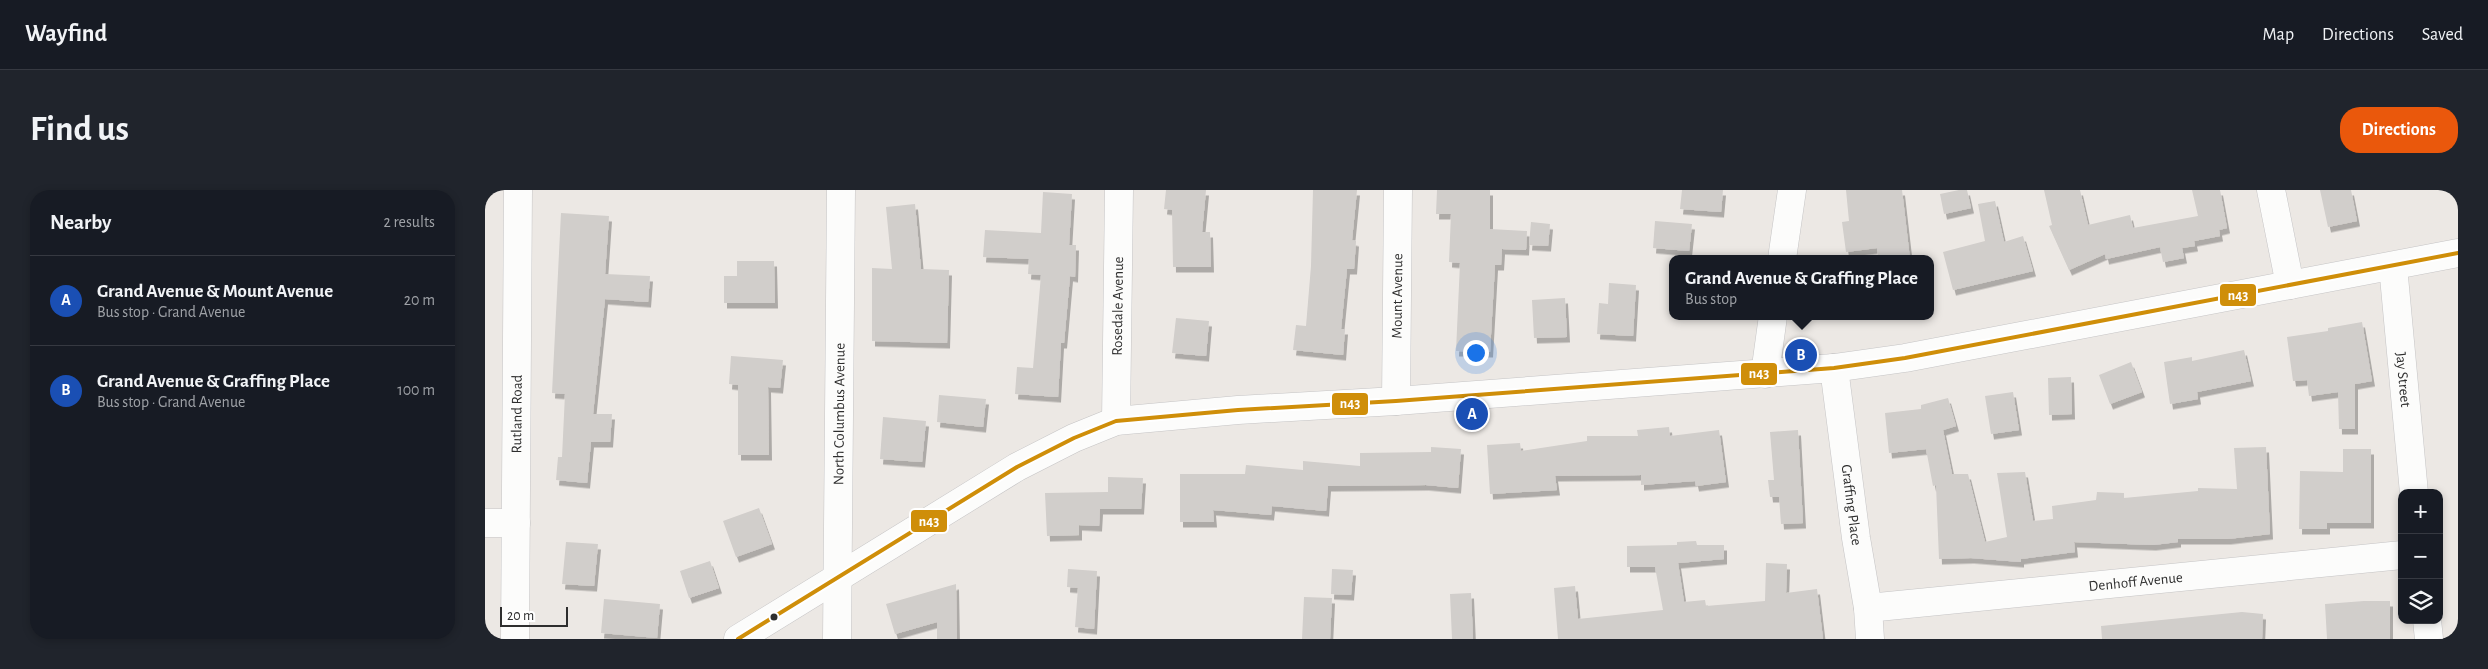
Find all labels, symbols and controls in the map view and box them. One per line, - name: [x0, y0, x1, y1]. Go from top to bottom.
- text: Wayfind: [25, 22, 107, 46]
- text: Map: [2263, 26, 2294, 44]
- text: Directions: [2322, 26, 2394, 44]
- text: Saved: [2422, 26, 2463, 44]
- button: Directions: [2340, 107, 2458, 153]
- text: Find us: [30, 112, 129, 147]
- text: Nearby: [50, 212, 111, 233]
- text: 2 results: [383, 214, 435, 230]
- street label: Mount Avenue: [1389, 253, 1405, 339]
- popup: [1669, 255, 1934, 320]
- street label: Rosedale Avenue: [1109, 256, 1126, 356]
- text: Grand Avenue & Graffing Place: [1685, 269, 1918, 288]
- text: Grand Avenue & Mount Avenue: [97, 282, 333, 301]
- line badge: n43: [2219, 283, 2257, 307]
- text: n43: [2228, 289, 2248, 303]
- text: Bus stop: [1685, 291, 1737, 307]
- text: A: [61, 292, 71, 308]
- text: 20 m: [404, 292, 435, 308]
- text: Bus stop · Grand Avenue: [97, 304, 245, 320]
- pin: B: [1785, 336, 1817, 374]
- your location: [1463, 340, 1489, 366]
- street label: North Columbus Avenue: [831, 343, 847, 485]
- street label: Jay Street: [2393, 351, 2414, 408]
- line badge: n43: [1740, 362, 1778, 386]
- text: n43: [1749, 367, 1769, 381]
- text: Grand Avenue & Graffing Place: [97, 372, 330, 391]
- street label: Rutland Road: [509, 374, 524, 453]
- text: B: [61, 382, 71, 398]
- text: 100 m: [397, 382, 435, 398]
- line badge: n43: [1331, 392, 1369, 416]
- text: Bus stop · Grand Avenue: [97, 394, 245, 410]
- pin: A: [1456, 395, 1488, 433]
- text: n43: [1340, 397, 1360, 411]
- street label: Graffing Place: [1839, 463, 1865, 547]
- map controls: [2398, 489, 2443, 624]
- button: +: [2398, 489, 2443, 534]
- line badge: n43: [910, 509, 948, 533]
- text: n43: [919, 515, 939, 529]
- button: −: [2398, 534, 2443, 579]
- street label: Denhoff Avenue: [2088, 569, 2184, 594]
- button: layers: [2398, 579, 2443, 624]
- scale bar: [500, 604, 567, 627]
- text: 20 m: [507, 609, 534, 623]
- unlabelled marker: [769, 612, 779, 622]

